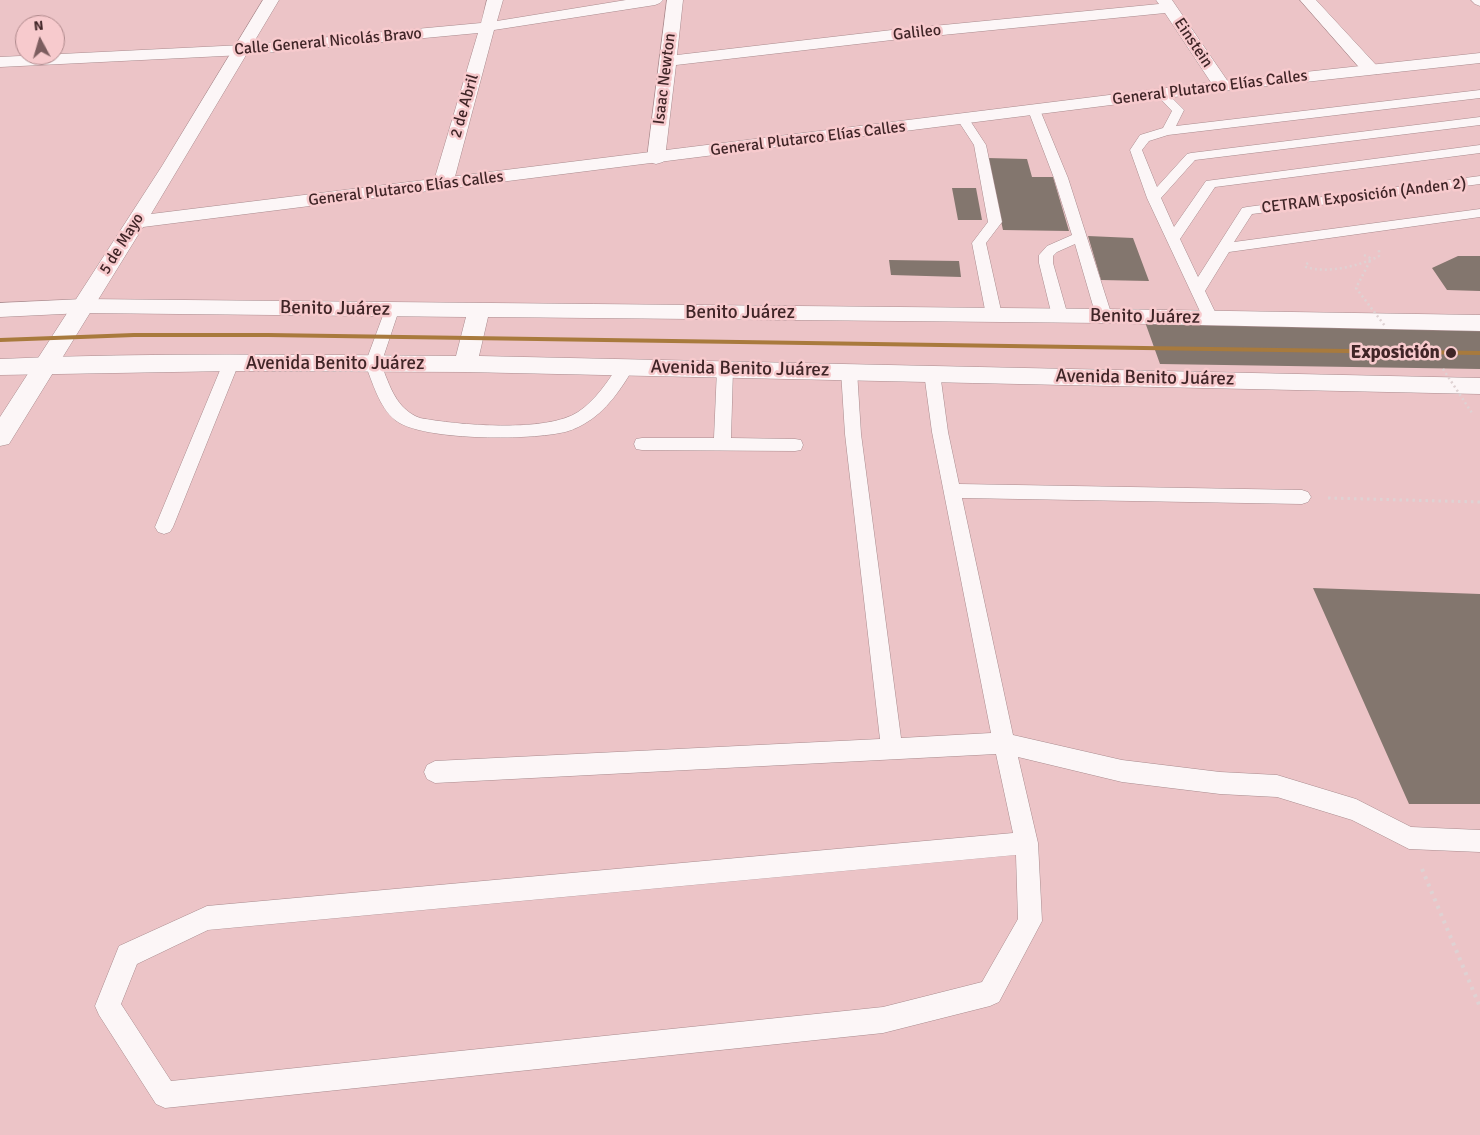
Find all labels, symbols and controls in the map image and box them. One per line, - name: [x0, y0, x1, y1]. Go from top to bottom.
- north arrow: [15, 15, 65, 65]
- street label: Einstein: [1169, 15, 1217, 71]
- text: N: [33, 17, 44, 35]
- street label: Galileo: [892, 21, 942, 45]
- street label: Calle General Nicolás Bravo: [233, 24, 423, 60]
- street label: Isaac Newton: [650, 32, 680, 126]
- street label: General Plutarco Elías Calles: [1111, 67, 1309, 109]
- street label: 2 de Abril: [447, 72, 483, 140]
- street label: General Plutarco Elías Calles: [709, 118, 907, 160]
- street label: General Plutarco Elías Calles: [307, 168, 505, 210]
- street label: CETRAM Exposición (Anden 2): [1261, 174, 1467, 218]
- street label: 5 de Mayo: [96, 210, 148, 278]
- street label: Benito Juárez: [280, 297, 390, 321]
- street label: Benito Juárez: [685, 302, 795, 324]
- street label: Benito Juárez: [1090, 305, 1200, 329]
- place label: Exposición: [1350, 342, 1440, 364]
- marker: Exposición: [1444, 346, 1458, 360]
- street label: Avenida Benito Juárez: [246, 353, 424, 375]
- street label: Avenida Benito Juárez: [650, 356, 830, 382]
- street label: Avenida Benito Juárez: [1055, 365, 1235, 391]

